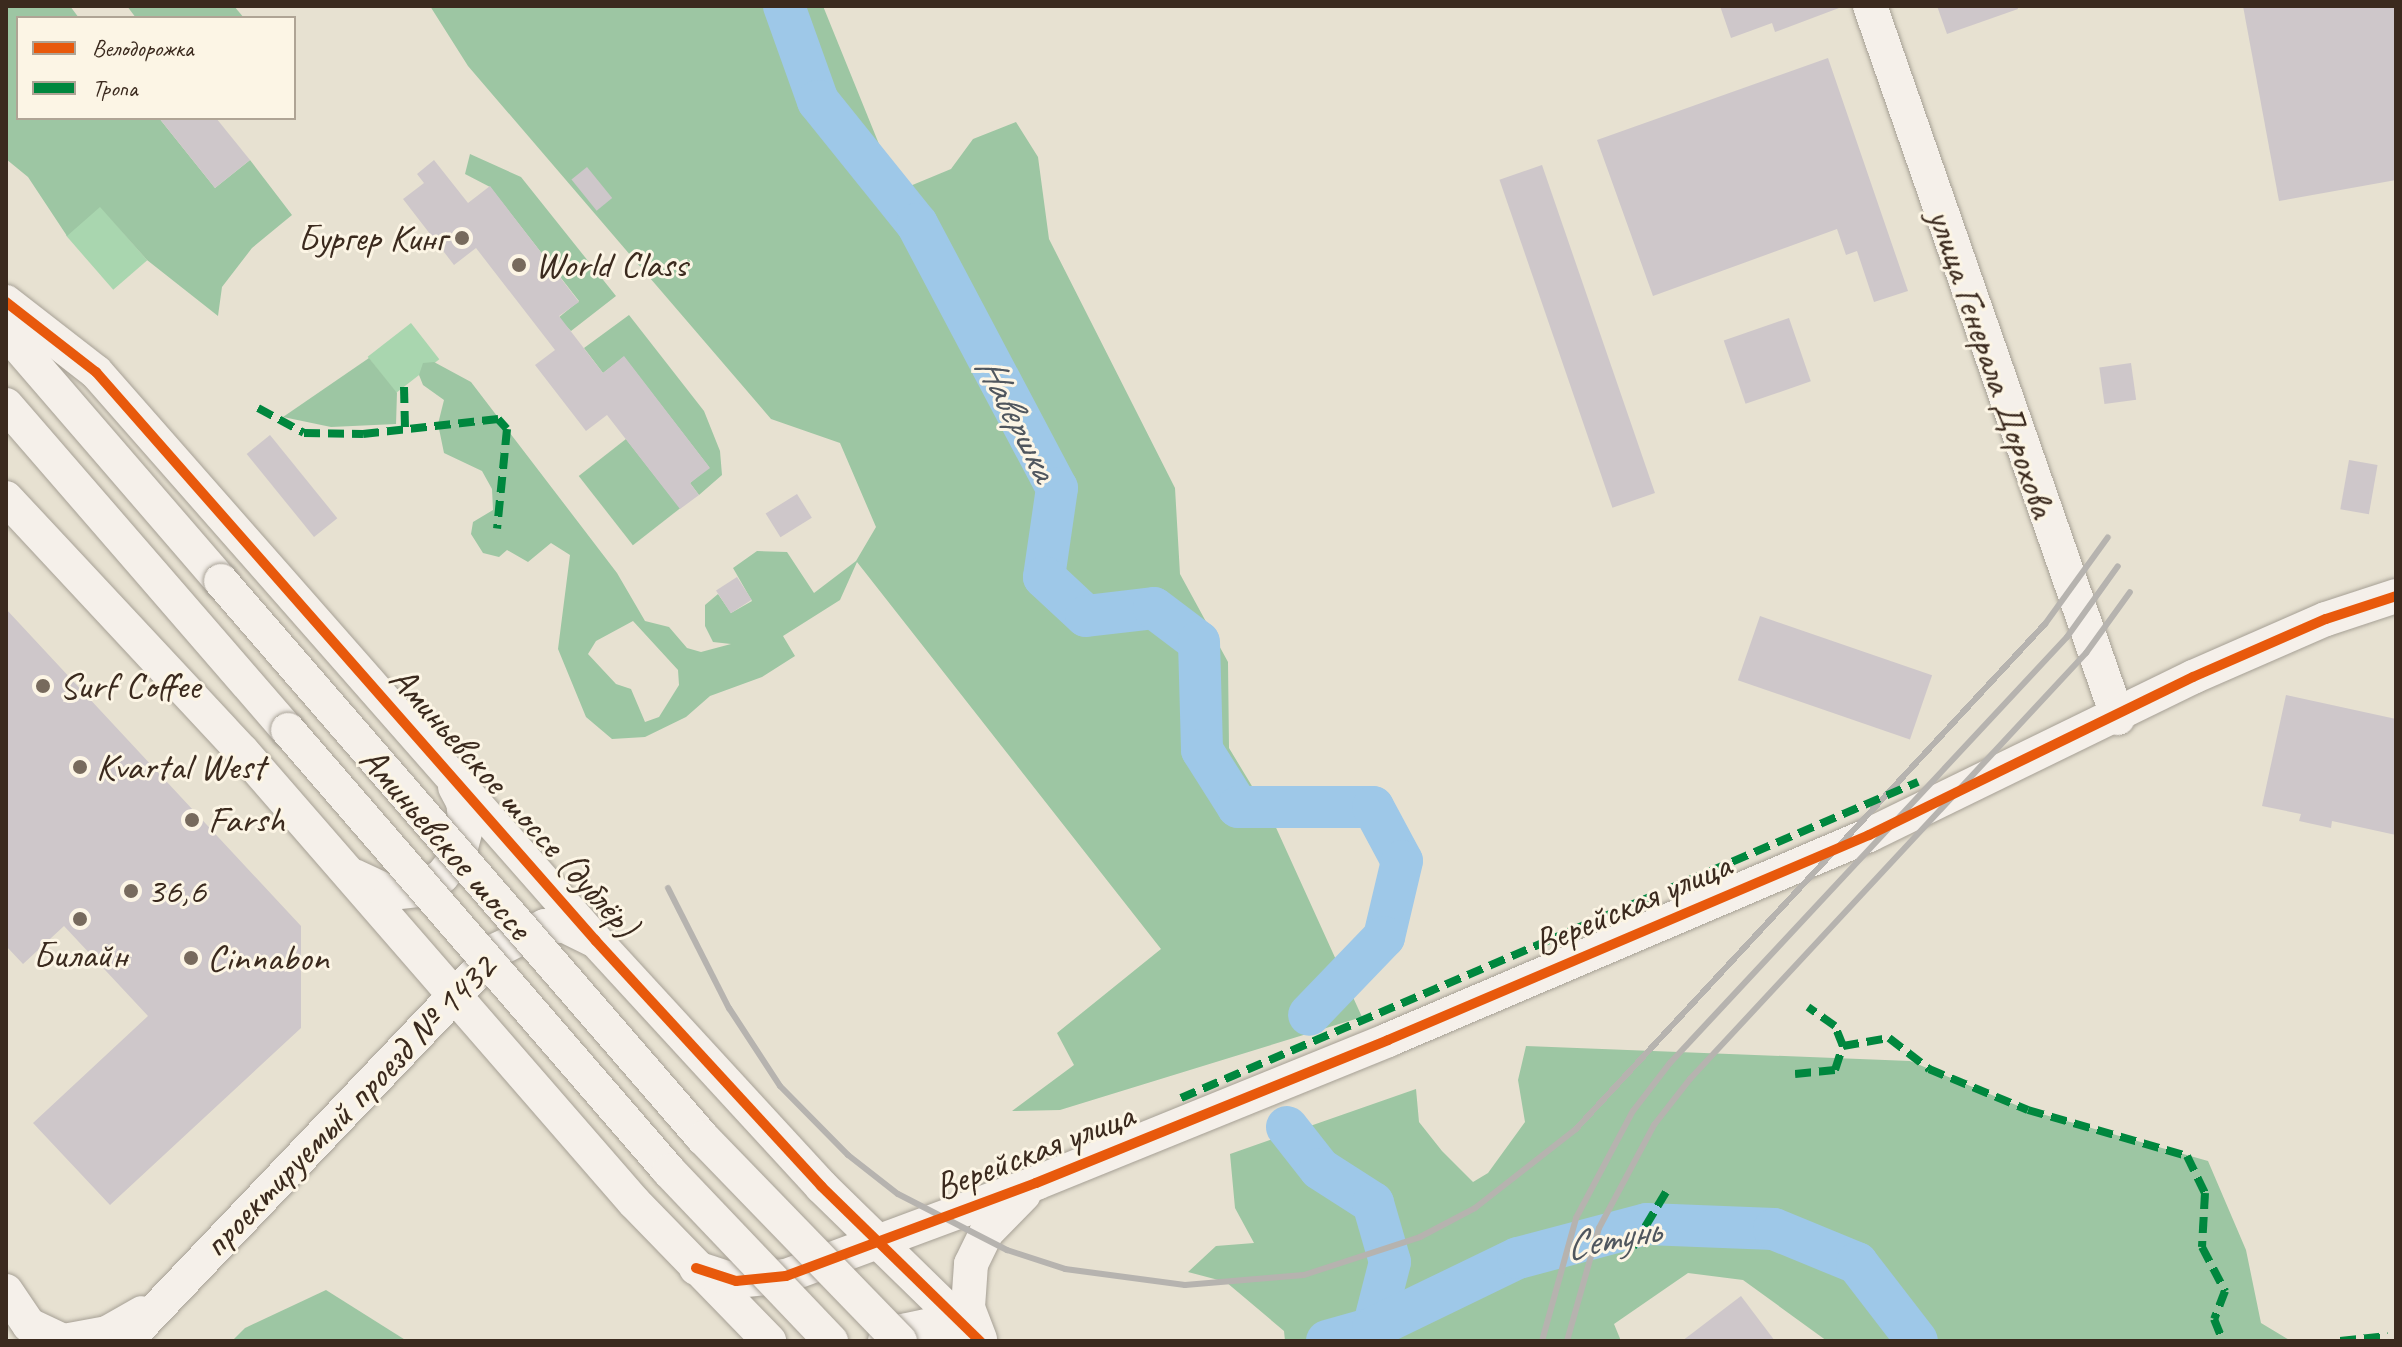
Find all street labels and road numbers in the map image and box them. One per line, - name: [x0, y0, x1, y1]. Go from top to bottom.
- street label: улица Генерала Дорохова: [1917, 201, 2067, 525]
- street label: Аминьевское шоссе (дублёр): [380, 657, 648, 947]
- street label: Аминьевское шоссе: [350, 737, 542, 949]
- street label: Верейская улица: [1525, 842, 1739, 966]
- street label: проектируемый проезд № 1432: [192, 945, 506, 1267]
- street label: Верейская улица: [927, 1092, 1141, 1210]

